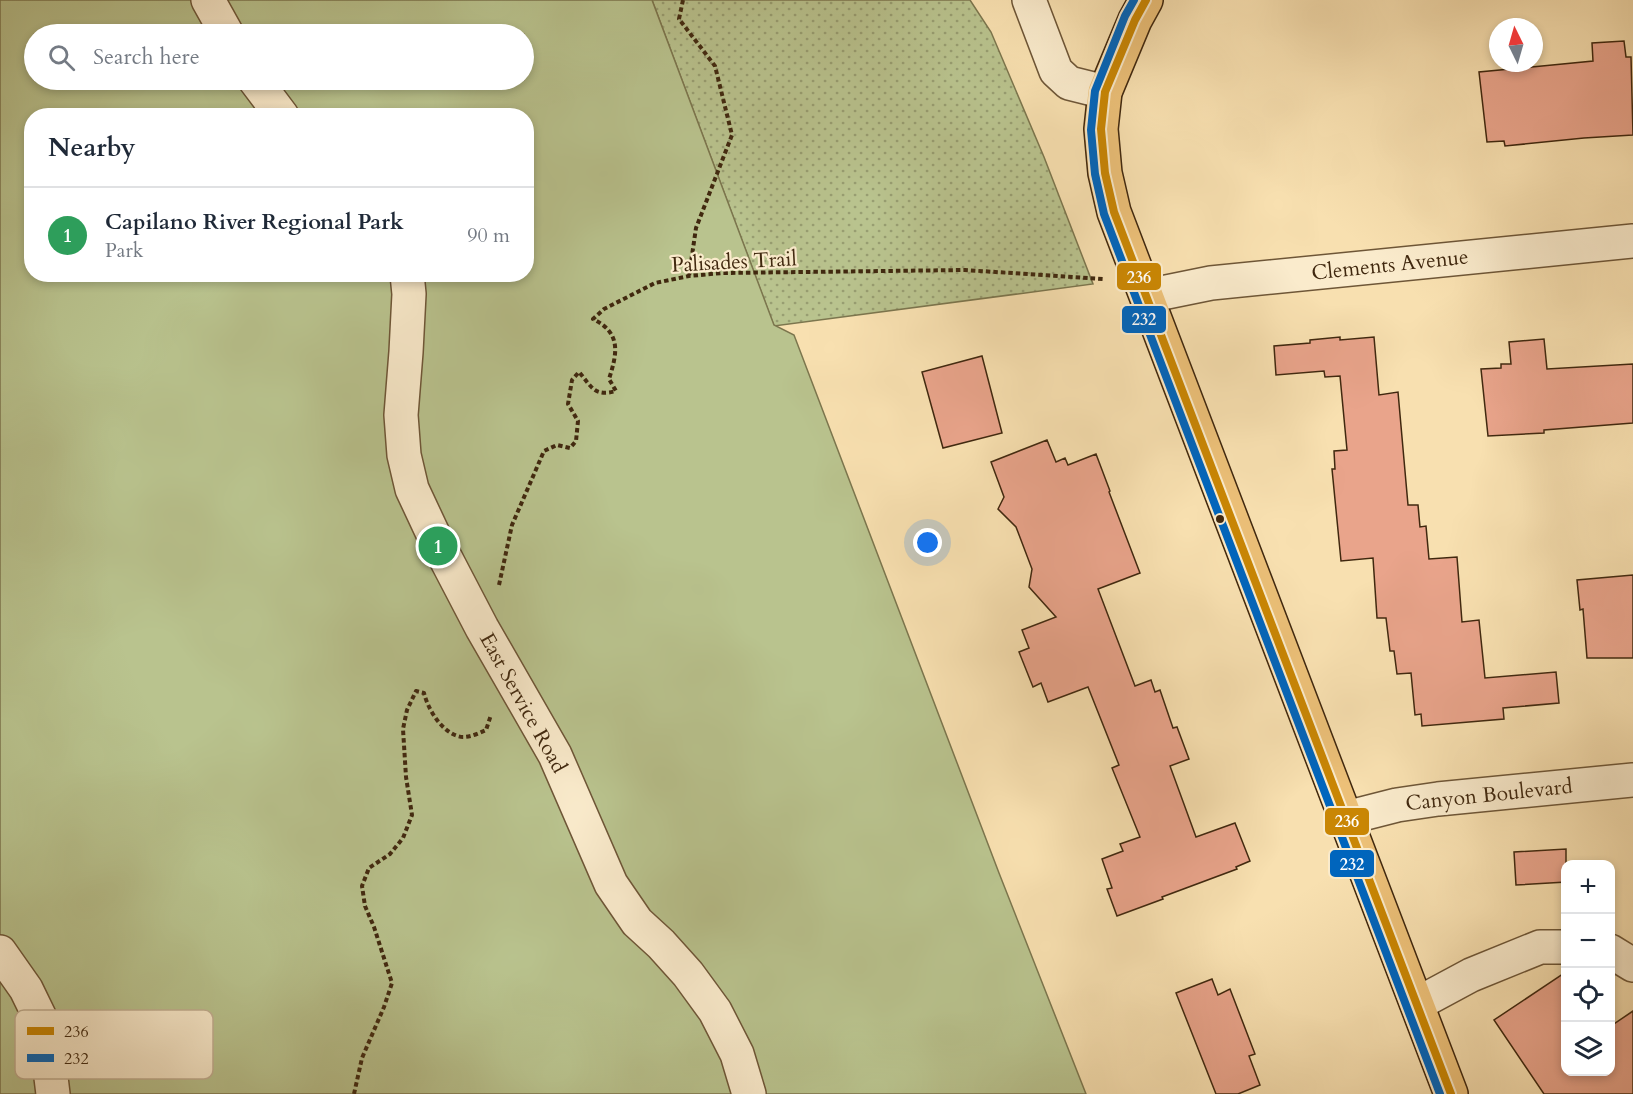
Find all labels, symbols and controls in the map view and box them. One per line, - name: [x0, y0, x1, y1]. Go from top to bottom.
- north arrow: [1489, 18, 1543, 72]
- search box: [24, 24, 534, 90]
- icon: search: [45, 41, 78, 74]
- text: Search here: [93, 42, 200, 72]
- text: Nearby: [48, 130, 136, 165]
- text: Capilano River Regional Park: [105, 207, 404, 237]
- text: 1: [62, 222, 73, 249]
- text: 90 m: [467, 222, 510, 249]
- text: Park: [105, 237, 143, 264]
- street label: Clements Avenue: [1310, 242, 1470, 288]
- street label: Palisades Trail: [671, 244, 797, 280]
- line badge: 236: [1116, 262, 1162, 291]
- text: 236: [1127, 267, 1151, 289]
- line badge: 232: [1121, 305, 1167, 334]
- text: 232: [1132, 309, 1156, 331]
- unlabelled marker: [1214, 513, 1226, 525]
- pin: 1: [418, 524, 458, 568]
- your location: [913, 528, 942, 557]
- street label: East Service Road: [472, 628, 574, 778]
- street label: Canyon Boulevard: [1404, 772, 1574, 818]
- line badge: 236: [1324, 807, 1370, 836]
- text: 236: [1335, 811, 1359, 833]
- line badge: 232: [1329, 849, 1375, 878]
- text: 232: [1340, 854, 1364, 876]
- map controls: [1561, 860, 1615, 1076]
- button: +: [1561, 860, 1615, 914]
- button: −: [1561, 914, 1615, 968]
- button: locate: [1561, 968, 1615, 1022]
- legend: [15, 1010, 213, 1079]
- text: 236: [64, 1021, 89, 1043]
- button: layers: [1561, 1022, 1615, 1076]
- text: 232: [64, 1048, 89, 1070]

